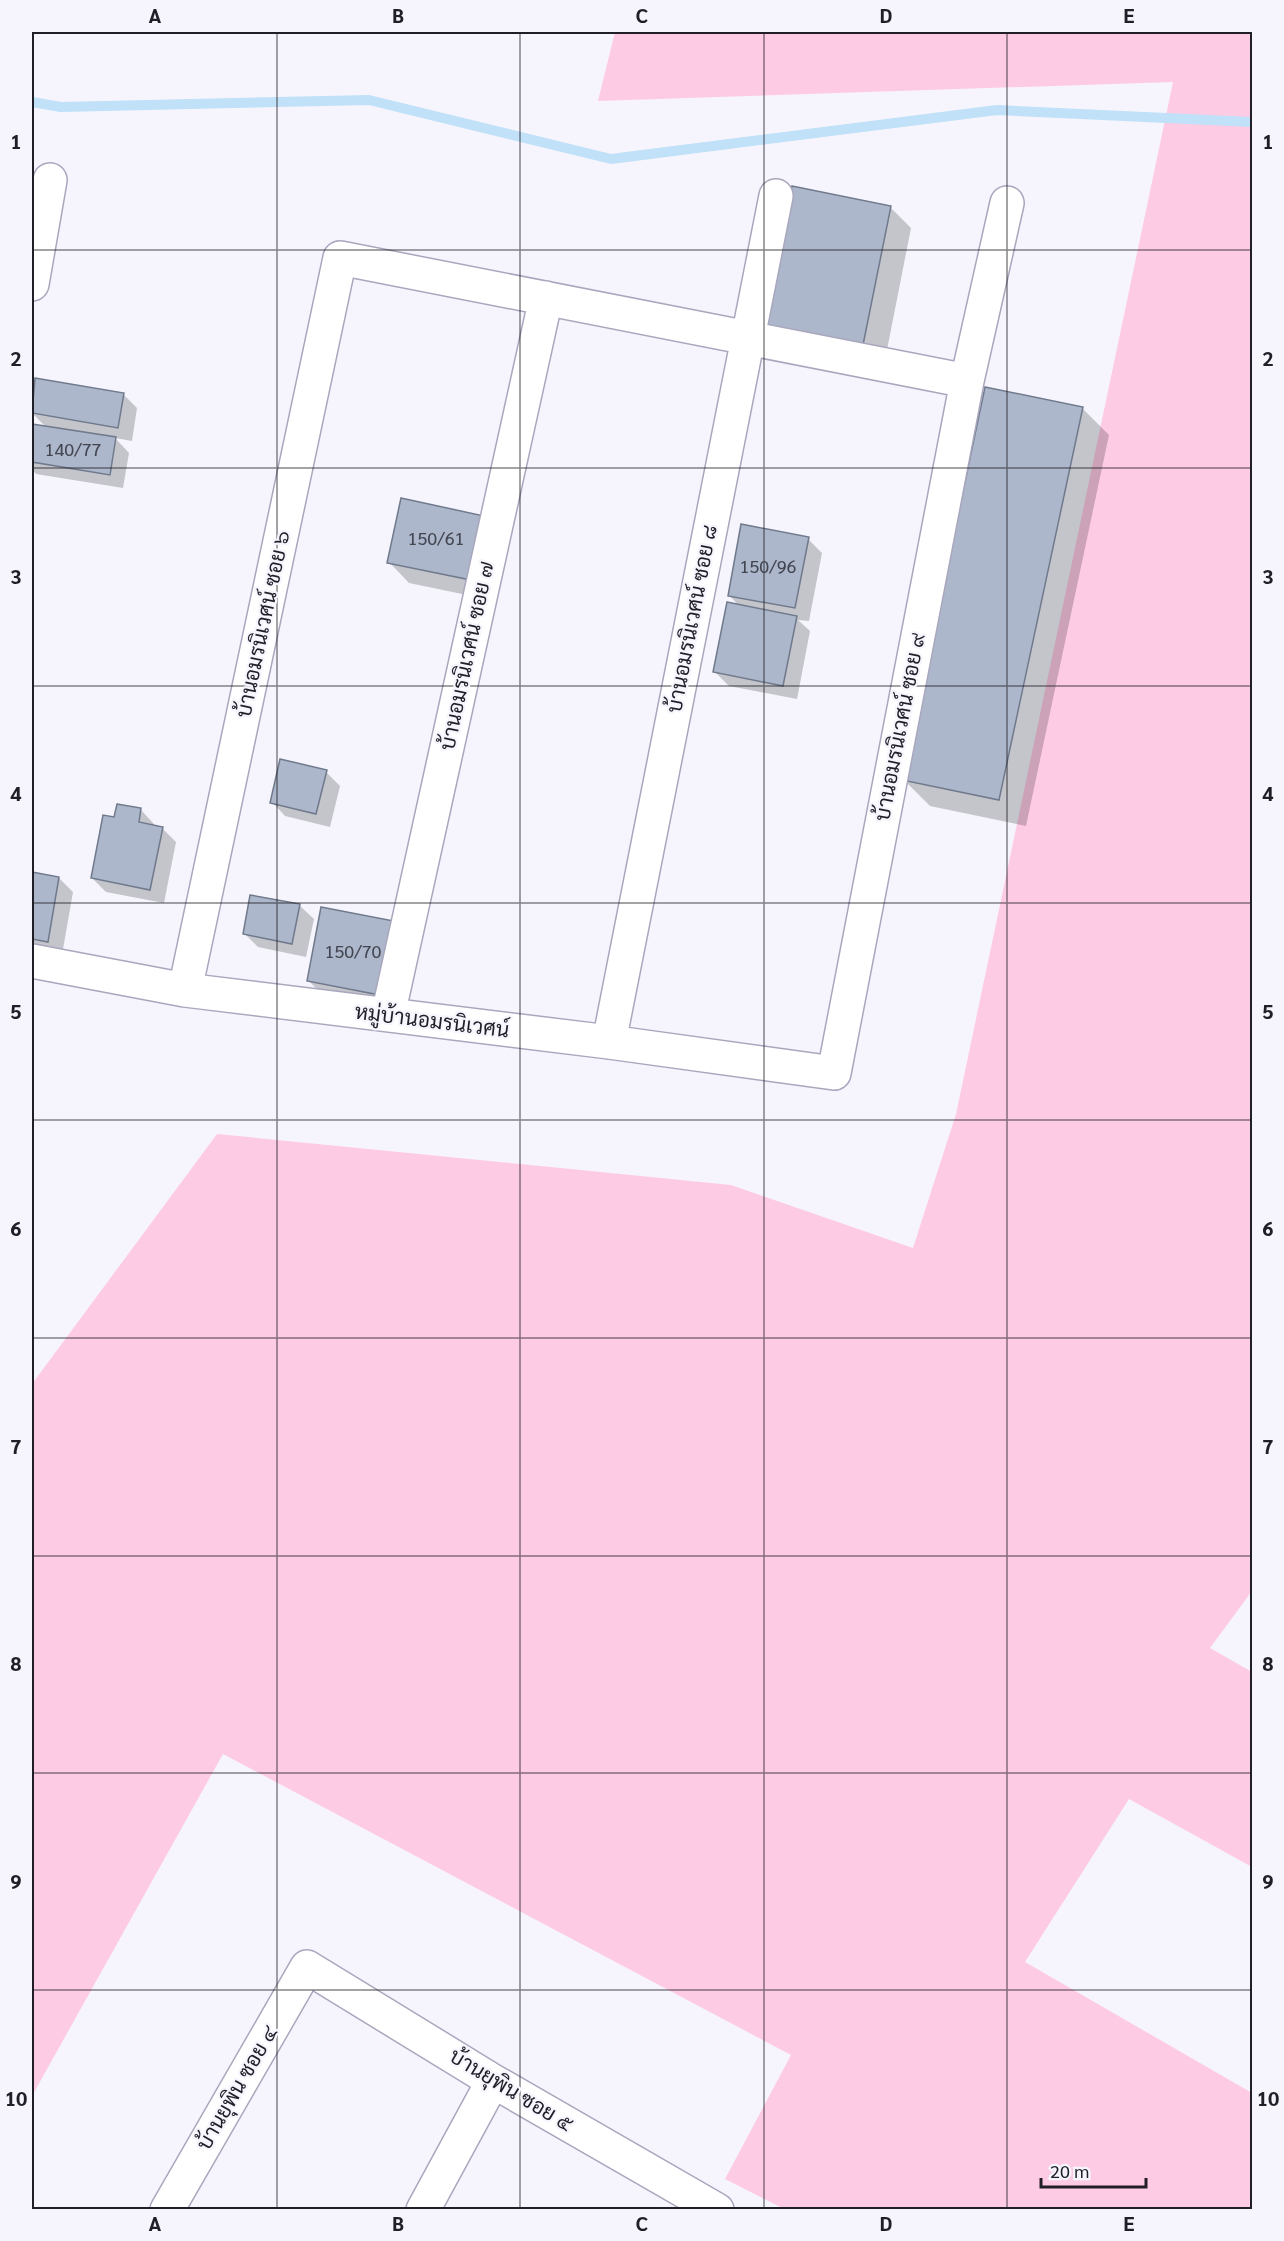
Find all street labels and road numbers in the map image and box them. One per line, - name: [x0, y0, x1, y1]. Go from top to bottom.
- street label: บ้านอมรนิเวศน์ ซอย ๘: [659, 522, 722, 715]
- street label: บ้านอมรนิเวศน์ ซอย ๖: [228, 528, 295, 720]
- street label: บ้านอมรนิเวศน์ ซอย ๗: [432, 558, 499, 753]
- street label: บ้านอมรนิเวศน์ ซอย ๙: [867, 630, 930, 823]
- street label: หมู่บ้านอมรนิเวศน์: [353, 997, 511, 1045]
- street label: บ้านยุพิน ซอย ๔: [189, 2020, 284, 2155]
- street label: บ้านยุพิน ซอย ๕: [444, 2041, 579, 2138]

